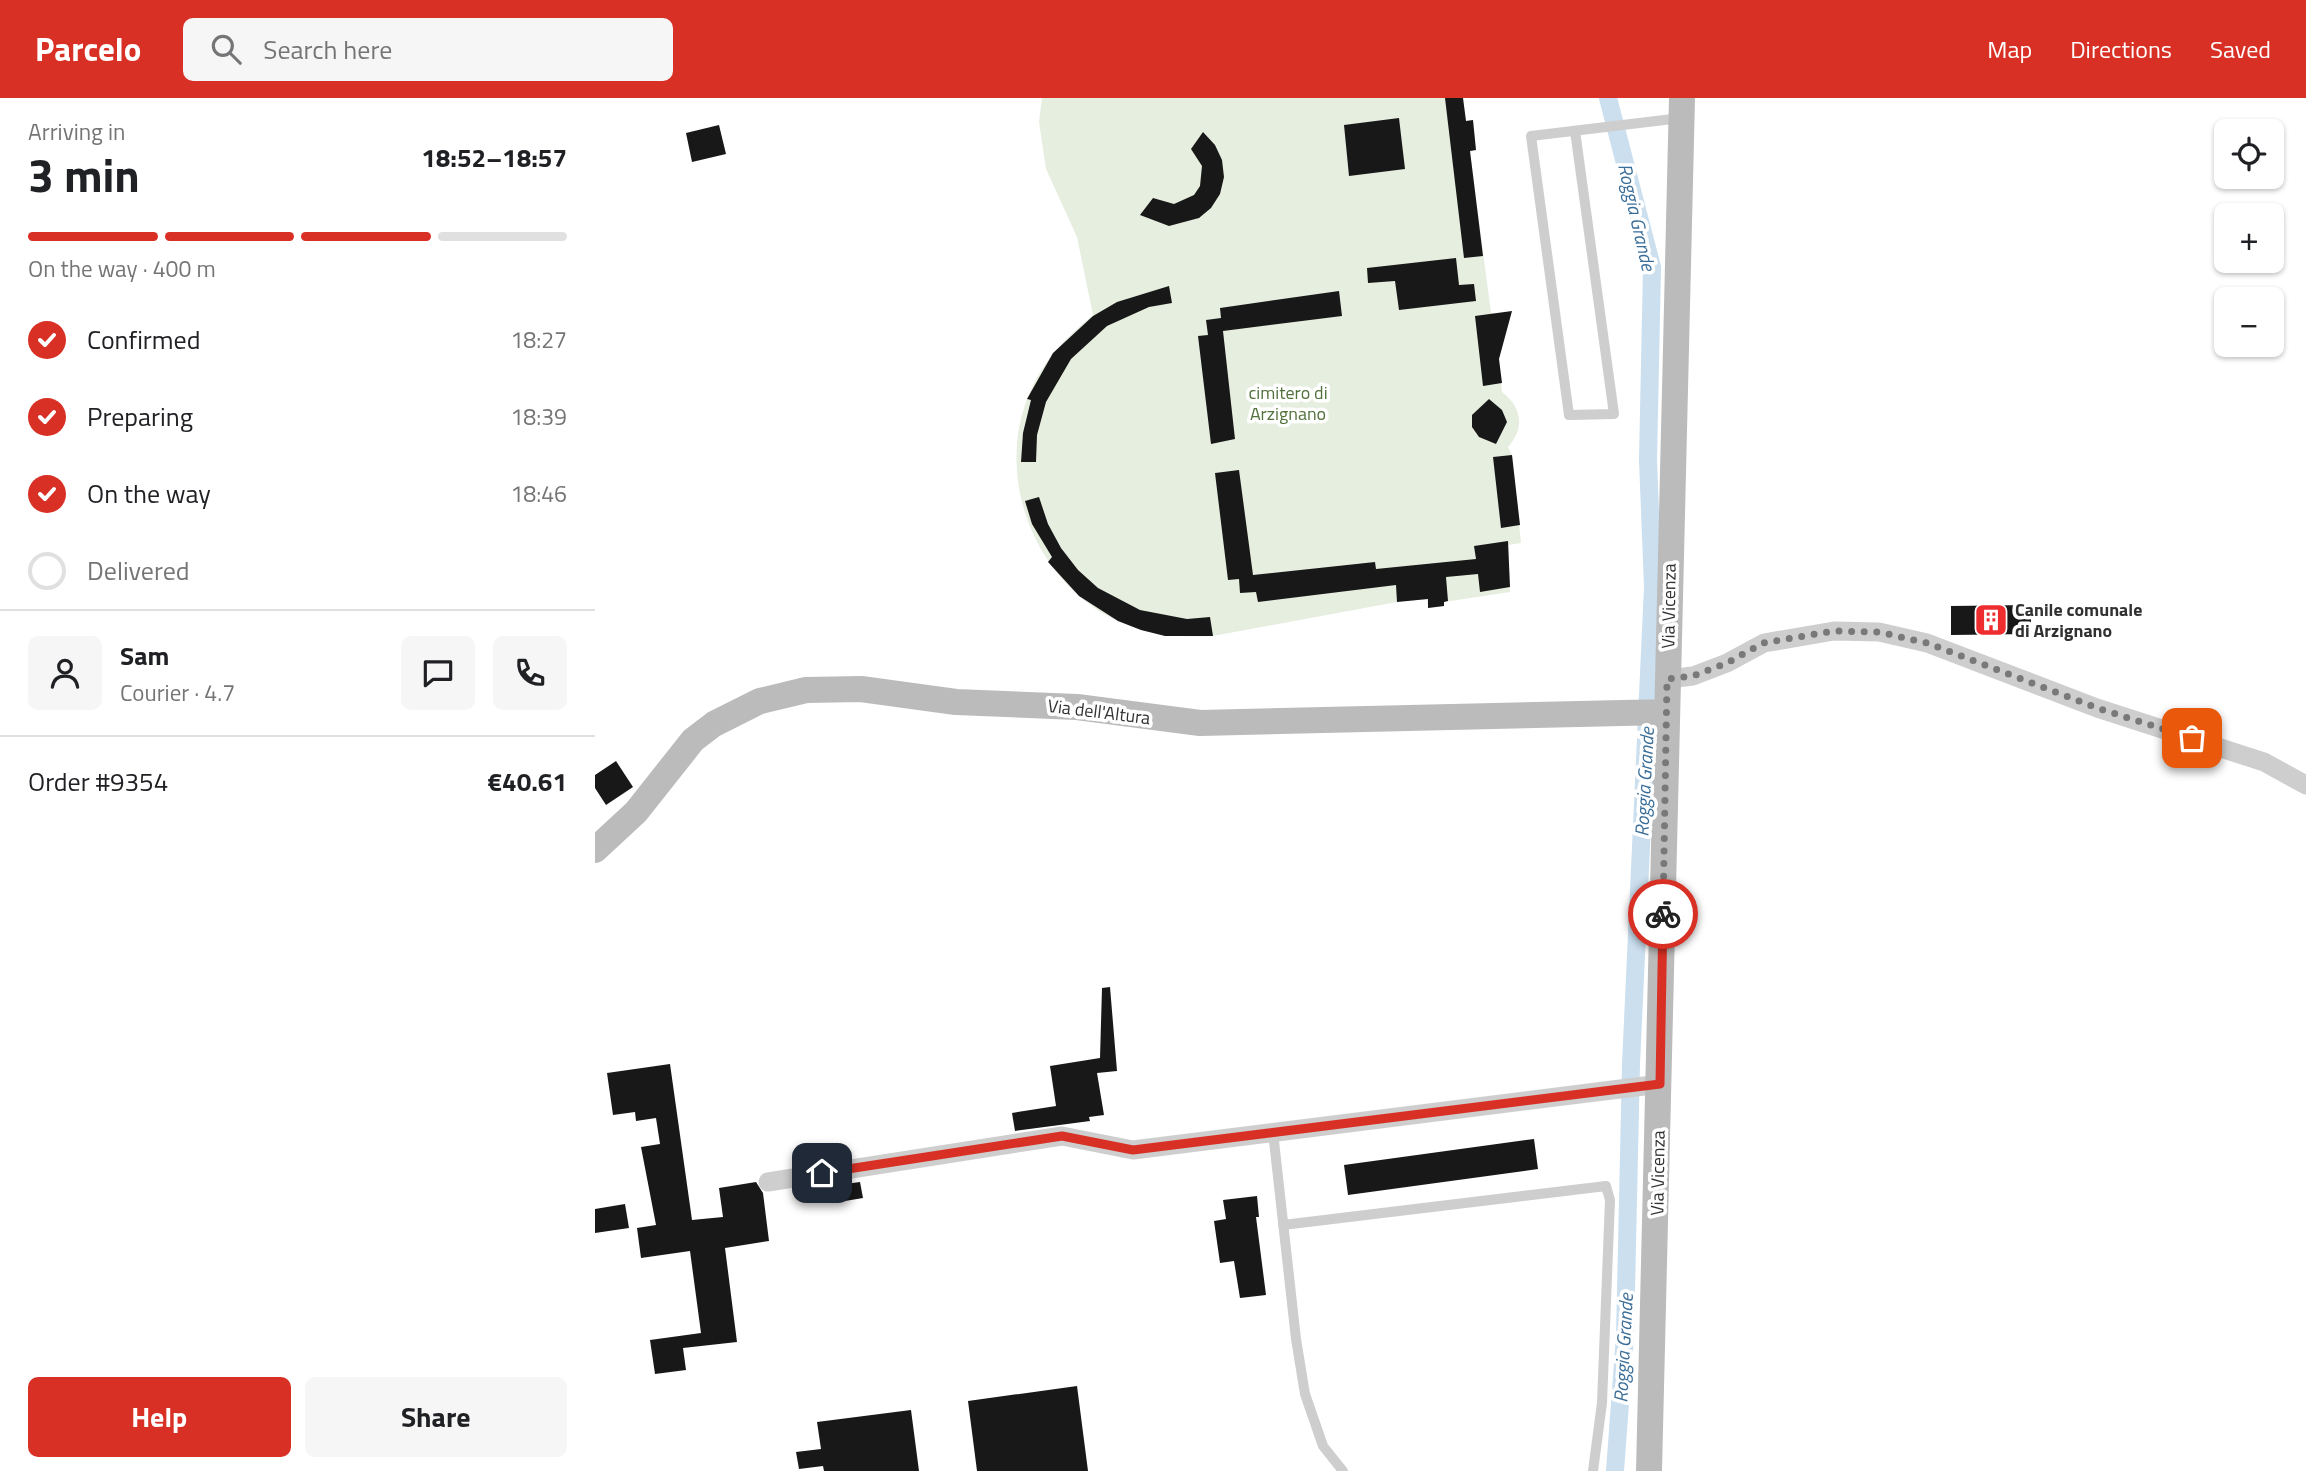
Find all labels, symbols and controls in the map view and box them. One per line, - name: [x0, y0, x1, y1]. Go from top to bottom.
- search box: [183, 18, 673, 81]
- text: Parcelo: [35, 24, 141, 74]
- icon: search: [207, 30, 245, 68]
- text: Search here: [263, 30, 392, 69]
- text: Map: [1987, 31, 2032, 67]
- text: Directions: [2070, 31, 2172, 67]
- text: Saved: [2210, 31, 2271, 67]
- text: Arriving in: [28, 114, 125, 149]
- map controls: [2214, 119, 2284, 357]
- button: locate: [2214, 119, 2284, 189]
- text: 18:52–18:57: [421, 138, 567, 177]
- text: 3 min: [28, 140, 140, 210]
- water label: Roggia Grande: [1611, 160, 1664, 275]
- button: +: [2214, 203, 2284, 273]
- text: On the way · 400 m: [28, 251, 216, 286]
- button: −: [2214, 287, 2284, 357]
- text: Confirmed: [87, 320, 201, 359]
- icon: check: [28, 321, 66, 359]
- text: 18:27: [510, 322, 567, 357]
- park label: cimitero di Arzignano: [1248, 379, 1328, 427]
- text: Preparing: [87, 397, 193, 436]
- icon: check: [28, 398, 66, 436]
- text: 18:39: [510, 399, 567, 434]
- text: On the way: [87, 474, 211, 513]
- icon: check: [28, 475, 66, 513]
- text: 18:46: [510, 476, 567, 511]
- text: Delivered: [87, 551, 190, 590]
- street label: Via Vicenza: [1654, 563, 1683, 649]
- place label: Canile comunale di Arzignano: [2015, 596, 2142, 644]
- building icon: Canile comunale di Arzignano: [1972, 601, 2010, 639]
- button: person: [28, 636, 102, 710]
- text: Sam: [120, 636, 169, 675]
- button: chat: [401, 636, 475, 710]
- button: phone: [493, 636, 567, 710]
- text: Courier · 4.7: [120, 675, 235, 710]
- street label: Via dell'Altura: [1046, 692, 1152, 731]
- pin: [2162, 708, 2222, 768]
- icon: bag: [2173, 719, 2211, 757]
- water label: Roggia Grande: [1626, 725, 1661, 837]
- text: Order #9354: [28, 762, 168, 801]
- text: €40.61: [488, 762, 567, 801]
- courier: [1628, 879, 1698, 949]
- icon: bike: [1644, 895, 1682, 933]
- street label: Via Vicenza: [1643, 1130, 1672, 1216]
- pin: [792, 1143, 852, 1203]
- icon: home: [803, 1154, 841, 1192]
- water label: Roggia Grande: [1605, 1291, 1640, 1403]
- button: Help: [28, 1377, 291, 1457]
- button: Share: [305, 1377, 567, 1457]

